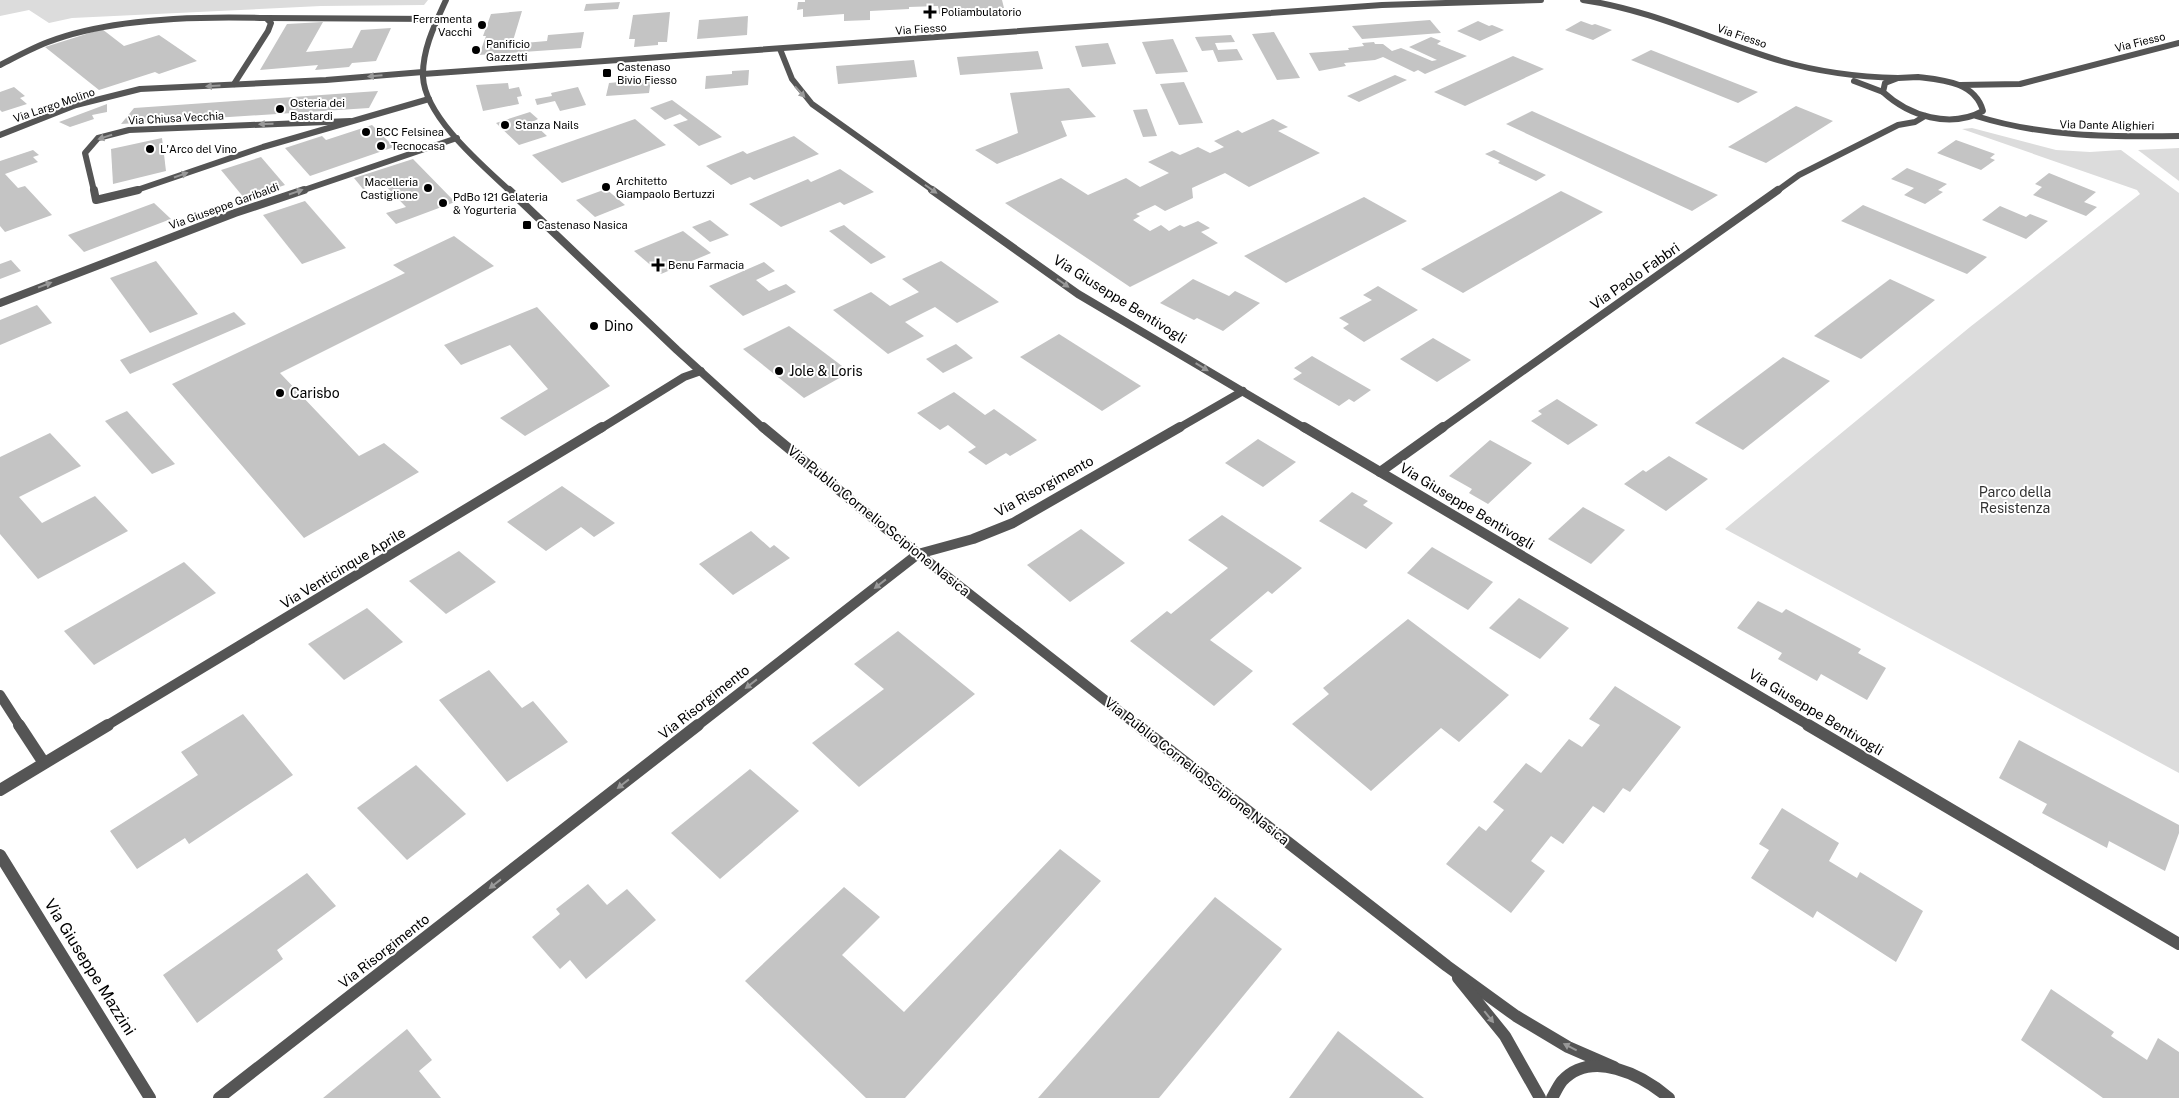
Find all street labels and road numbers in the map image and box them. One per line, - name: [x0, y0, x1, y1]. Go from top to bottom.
- street label: Via Fiesso: [895, 21, 947, 37]
- street label: Via Fiesso: [1716, 22, 1768, 50]
- street label: Via Fiesso: [2113, 30, 2167, 54]
- street label: Via Largo Molino: [12, 85, 96, 125]
- street label: Via Chiusa Vecchia: [128, 109, 224, 127]
- street label: Via Dante Alighieri: [2060, 118, 2154, 132]
- street label: Via Giuseppe Garibaldi: [167, 181, 281, 231]
- street label: Via Paolo Fabbri: [1587, 239, 1683, 313]
- street label: Via Giuseppe Bentivogli: [1050, 251, 1190, 347]
- street label: Via Publio Cornelio Scipione Nasica: [785, 443, 973, 599]
- street label: Via Risorgimento: [992, 452, 1096, 520]
- street label: Via Giuseppe Bentivogli: [1397, 459, 1537, 553]
- street label: Via Venticinque Aprile: [278, 524, 408, 612]
- street label: Via Risorgimento: [656, 662, 752, 742]
- street label: Via Giuseppe Bentivogli: [1746, 665, 1886, 759]
- street label: Via Publio Cornelio Scipione Nasica: [1102, 694, 1292, 848]
- street label: Via Giuseppe Mazzini: [40, 895, 140, 1039]
- street label: Via Risorgimento: [336, 911, 432, 991]

